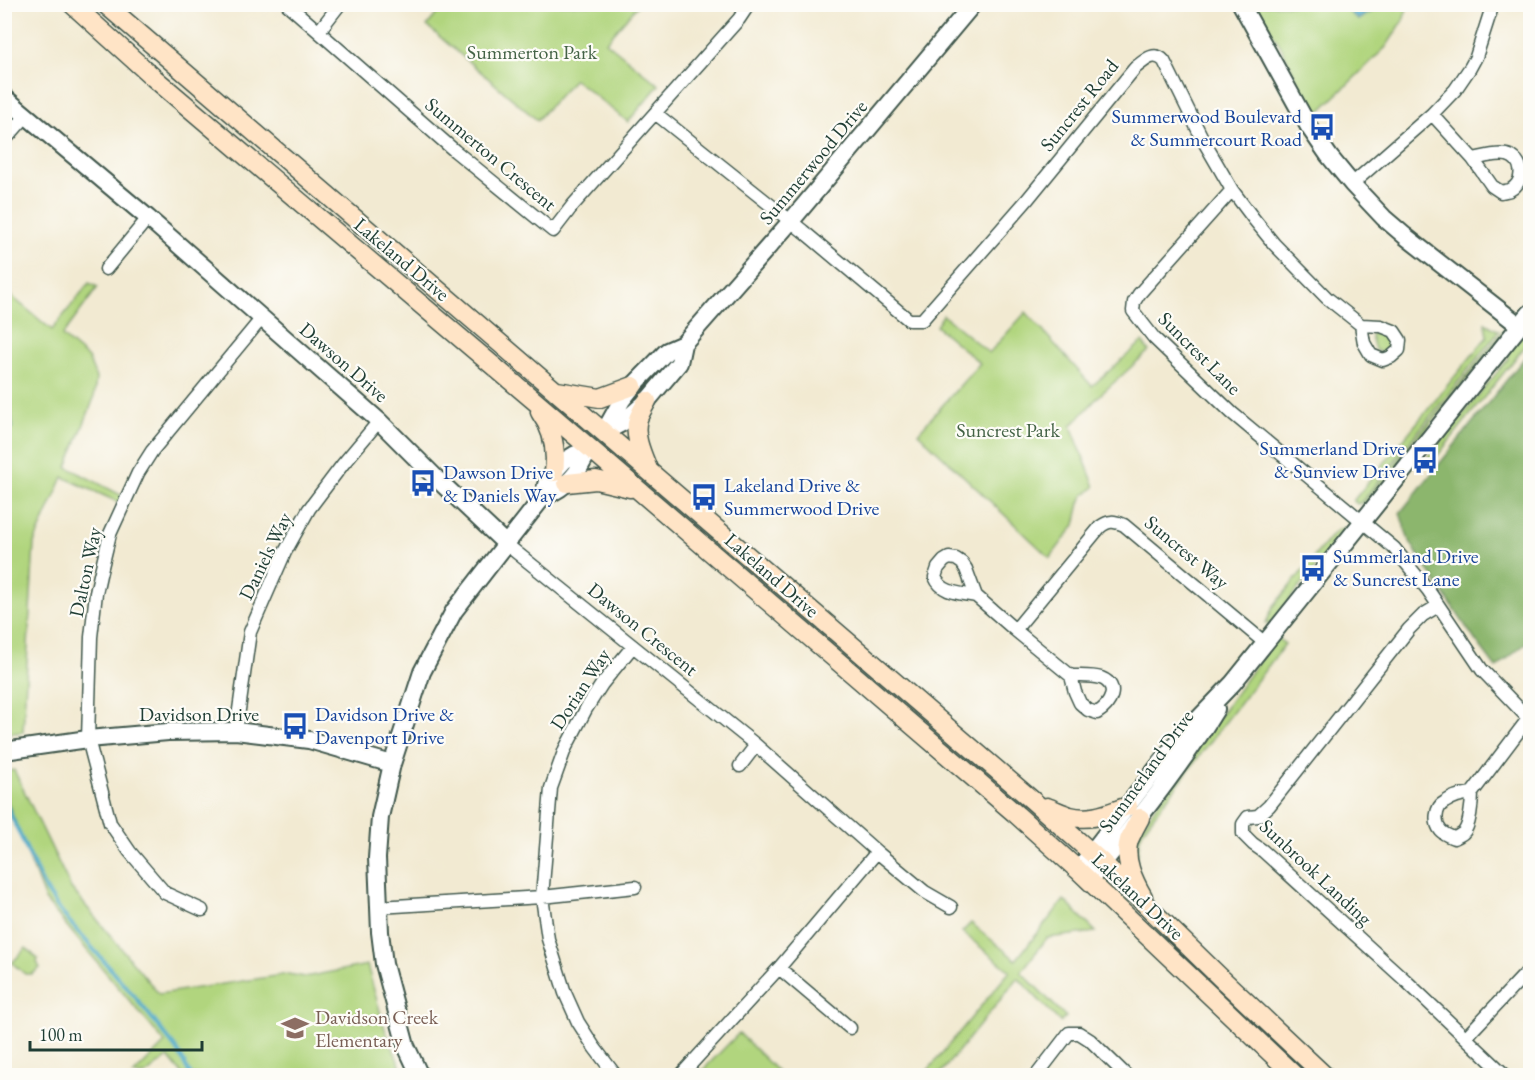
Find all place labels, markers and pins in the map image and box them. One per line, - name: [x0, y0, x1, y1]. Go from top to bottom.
- place label: Summerwood Boulevard & Summercourt Road: [1111, 103, 1303, 152]
- bus stop icon: Summerwood Boulevard & Summercourt Road: [1307, 112, 1337, 142]
- place label: Summerland Drive & Sunview Drive: [1259, 435, 1405, 484]
- bus stop icon: Summerland Drive & Sunview Drive: [1410, 445, 1440, 475]
- place label: Dawson Drive & Daniels Way: [443, 459, 557, 508]
- bus stop icon: Dawson Drive & Daniels Way: [408, 468, 438, 498]
- place label: Lakeland Drive & Summerwood Drive: [724, 472, 879, 521]
- bus stop icon: Lakeland Drive & Summerwood Drive: [689, 482, 719, 512]
- place label: Summerland Drive & Suncrest Lane: [1333, 543, 1479, 592]
- bus stop icon: Summerland Drive & Suncrest Lane: [1298, 553, 1328, 583]
- place label: Davidson Drive & Davenport Drive: [315, 701, 454, 750]
- bus stop icon: Davidson Drive & Davenport Drive: [280, 711, 310, 741]
- place label: Davidson Creek Elementary: [315, 1004, 439, 1053]
- school or university icon: Davidson Creek Elementary: [280, 1013, 310, 1043]

